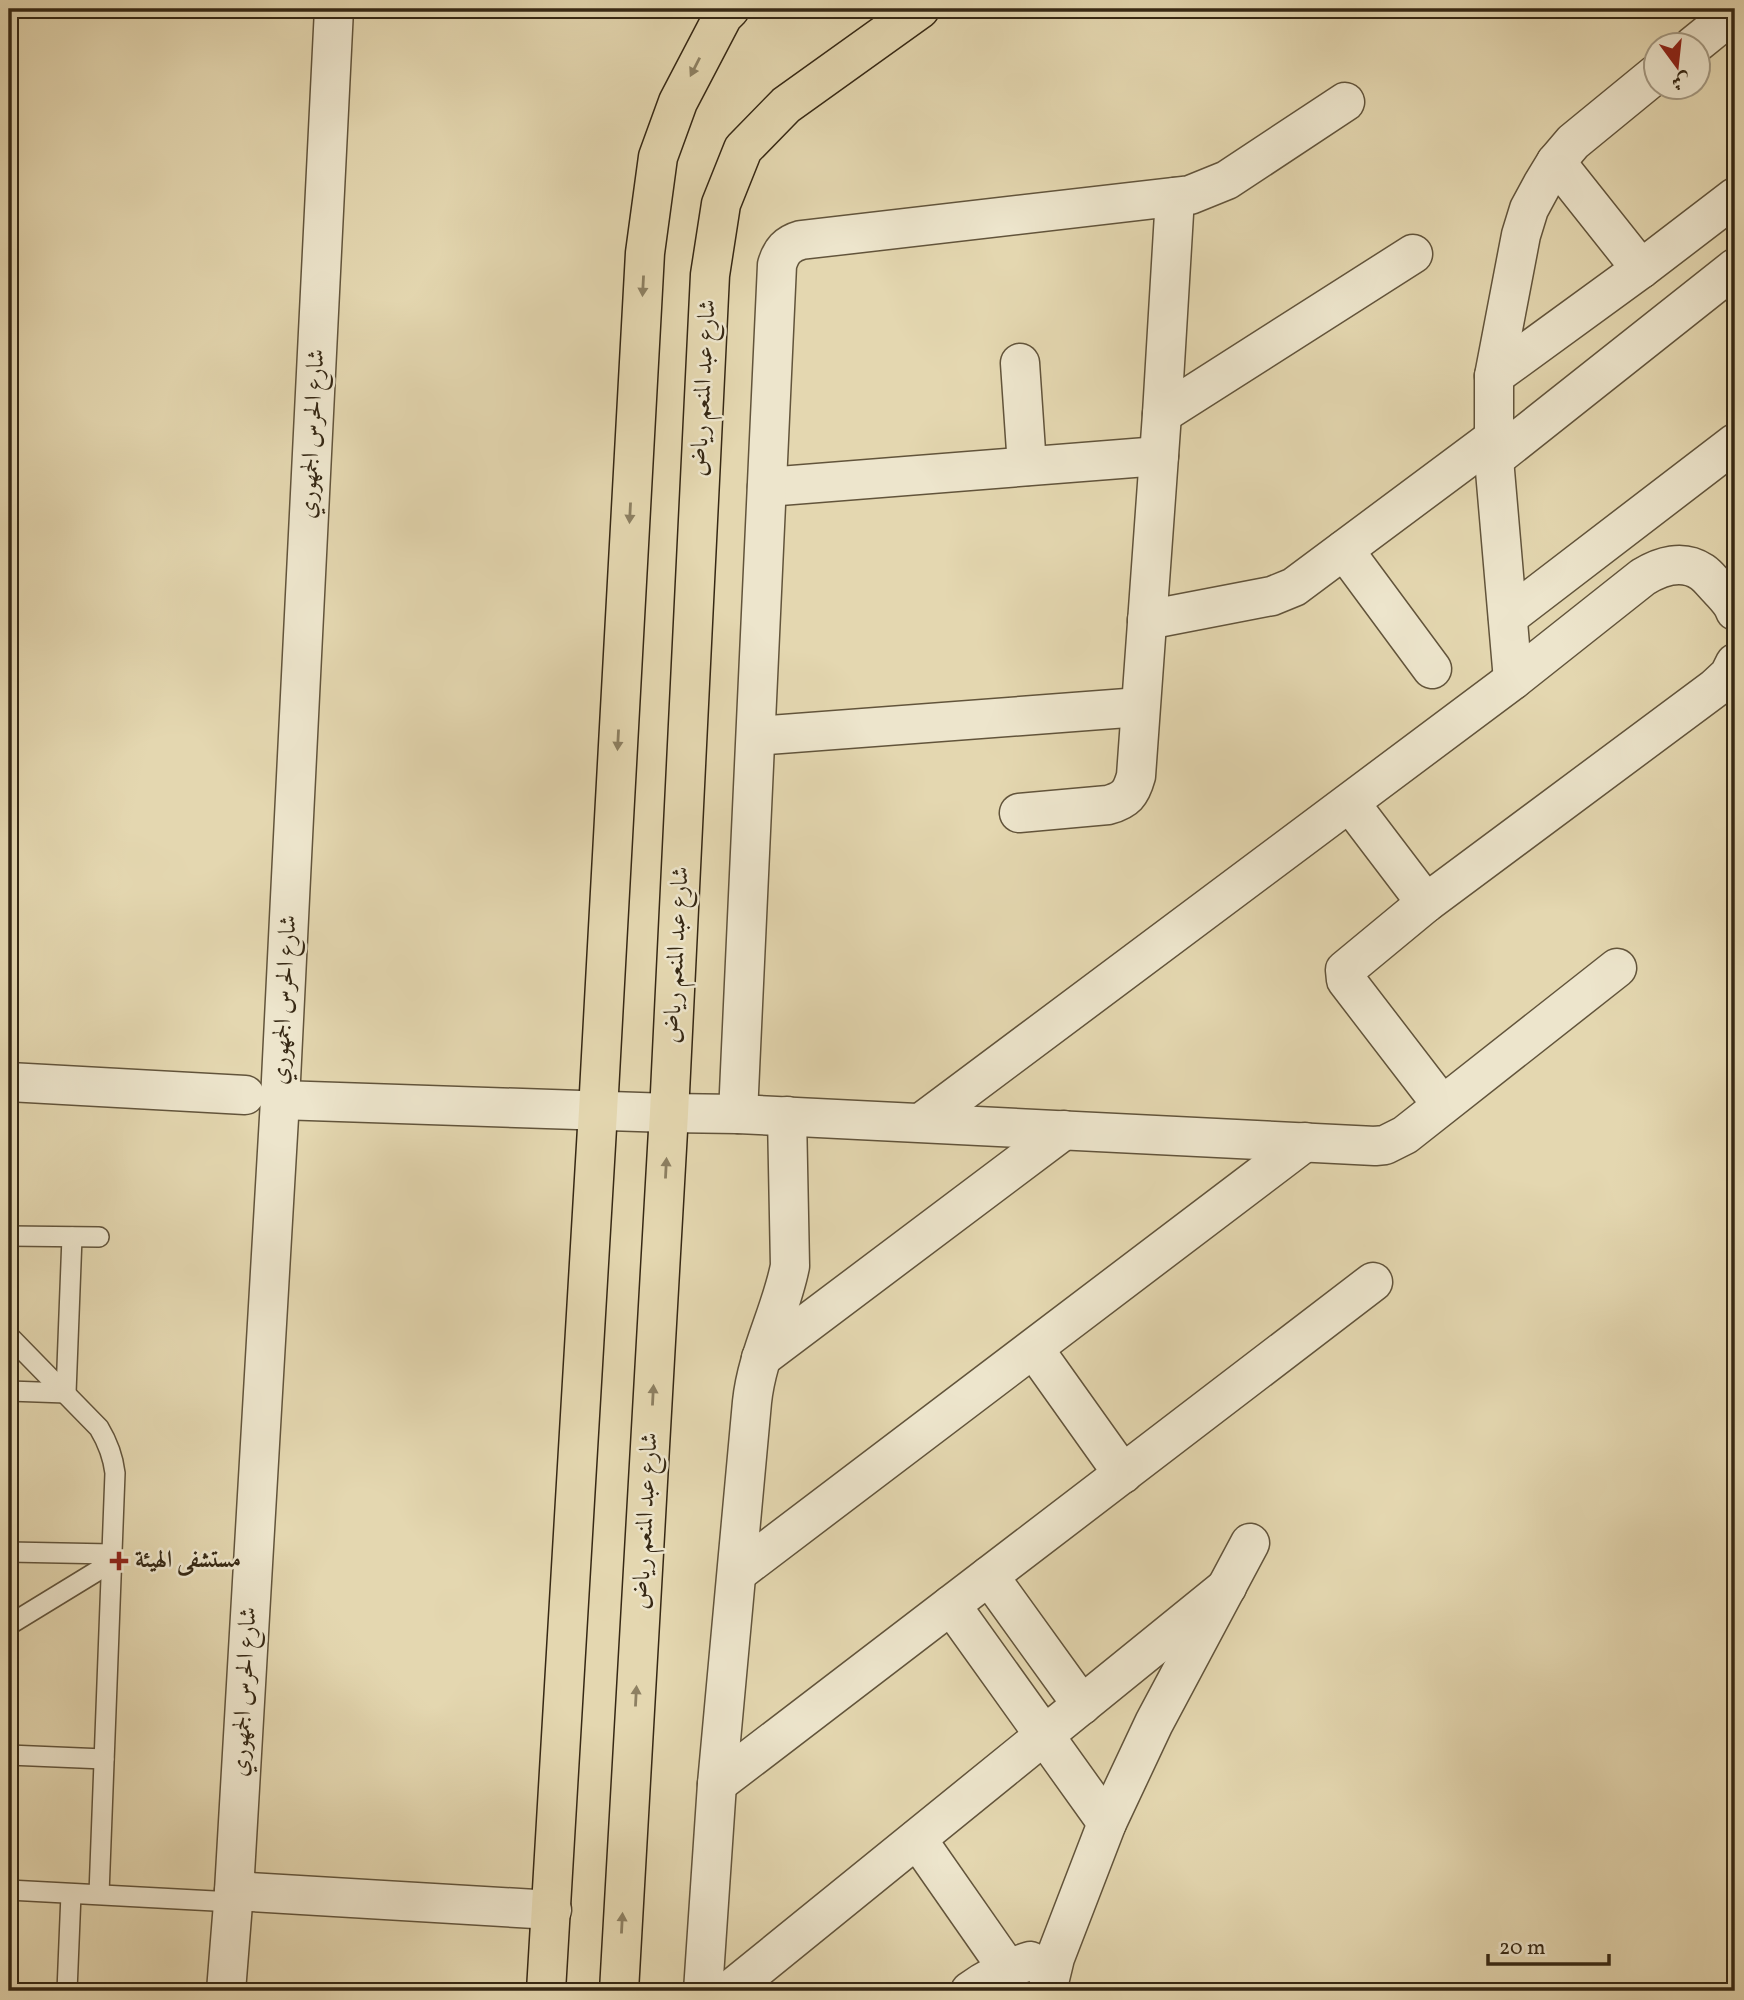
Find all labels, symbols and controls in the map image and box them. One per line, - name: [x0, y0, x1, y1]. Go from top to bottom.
- north arrow: [1642, 32, 1712, 102]
- one-way arrow: [690, 57, 701, 77]
- text: ش: [1668, 65, 1693, 95]
- one-way arrow: [637, 275, 648, 297]
- street label: شارع عبد المنعم رياض: [682, 299, 729, 478]
- street label: شارع الحرس الجمهوري: [292, 348, 335, 520]
- one-way arrow: [625, 502, 636, 524]
- one-way arrow: [612, 729, 623, 751]
- street label: شارع عبد المنعم رياض: [655, 866, 702, 1045]
- street label: شارع الحرس الجمهوري: [264, 914, 307, 1086]
- one-way arrow: [661, 1157, 672, 1179]
- one-way arrow: [648, 1384, 659, 1406]
- street label: شارع عبد المنعم رياض: [624, 1432, 671, 1611]
- place label: مستشفى الهيئة: [135, 1544, 241, 1578]
- marker: مستشفى الهيئة: [109, 1551, 129, 1571]
- street label: شارع الحرس الجمهوري: [224, 1606, 267, 1778]
- one-way arrow: [630, 1685, 641, 1707]
- one-way arrow: [617, 1912, 628, 1934]
- scale bar: [1488, 1923, 1609, 1967]
- text: 20 m: [1499, 1934, 1545, 1963]

